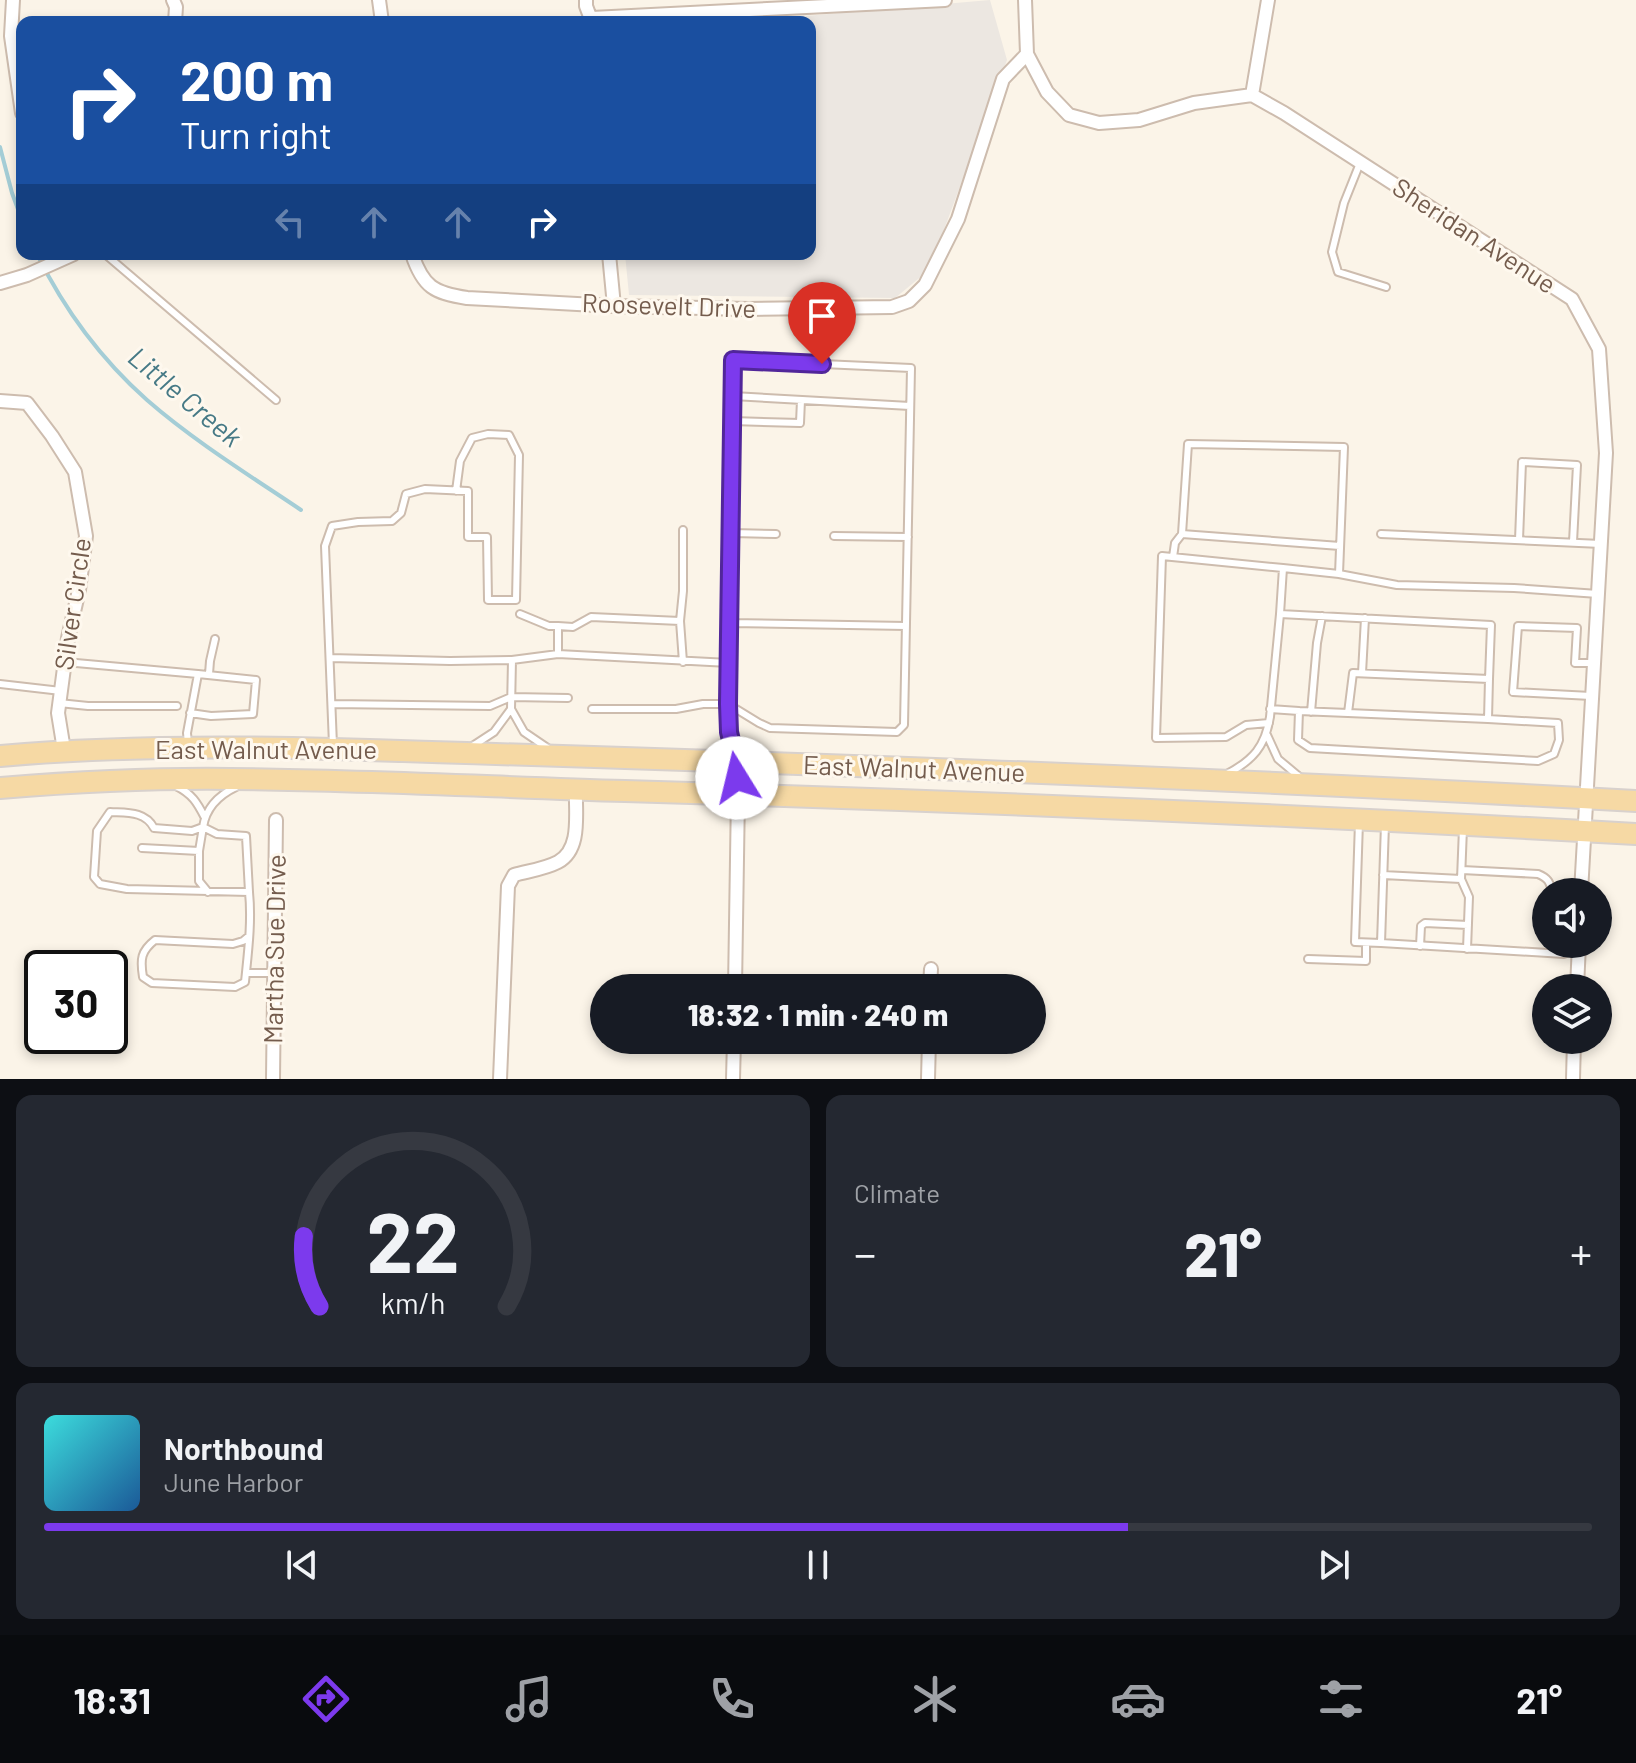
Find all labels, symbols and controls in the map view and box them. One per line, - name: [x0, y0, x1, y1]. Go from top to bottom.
- text: 200 m: [180, 45, 333, 112]
- icon: right: [48, 48, 152, 152]
- text: Turn right: [180, 113, 332, 156]
- street label: Sheridan Avenue: [1387, 170, 1562, 299]
- icon: left: [268, 200, 312, 244]
- icon: ahead: [352, 200, 396, 244]
- icon: ahead: [436, 200, 480, 244]
- icon: right: [520, 200, 564, 244]
- pin: [788, 282, 856, 364]
- street label: Roosevelt Drive: [581, 286, 757, 323]
- icon: arrive: [800, 294, 844, 338]
- water label: Little Creek: [122, 339, 249, 454]
- street label: Silver Circle: [47, 536, 96, 672]
- street label: East Walnut Avenue: [155, 733, 377, 764]
- position arrow: [695, 736, 779, 820]
- street label: East Walnut Avenue: [802, 748, 1026, 787]
- street label: Martha Sue Drive: [256, 854, 291, 1044]
- map controls: [1532, 878, 1612, 1054]
- button: sound: [1532, 878, 1612, 958]
- speed limit sign: 30: [24, 950, 128, 1054]
- button: layers: [1532, 974, 1612, 1054]
- text: 18:32 · 1 min · 240 m: [688, 996, 948, 1032]
- text: Climate: [854, 1177, 940, 1208]
- text: 22: [366, 1190, 460, 1290]
- text: 21°: [1184, 1217, 1262, 1289]
- text: −: [854, 1226, 876, 1279]
- text: +: [1570, 1226, 1592, 1279]
- text: km/h: [381, 1285, 445, 1320]
- text: Northbound: [164, 1430, 323, 1466]
- text: June Harbor: [164, 1466, 303, 1497]
- icon: previous: [280, 1543, 324, 1587]
- icon: pause: [796, 1543, 840, 1587]
- icon: next: [1312, 1543, 1356, 1587]
- icon: directions: [298, 1671, 354, 1727]
- icon: music: [501, 1671, 557, 1727]
- icon: phone: [704, 1671, 760, 1727]
- icon: climate: [907, 1671, 963, 1727]
- icon: car: [1110, 1671, 1166, 1727]
- icon: filters: [1313, 1671, 1369, 1727]
- text: 18:31: [74, 1678, 151, 1721]
- text: 21°: [1516, 1678, 1562, 1721]

